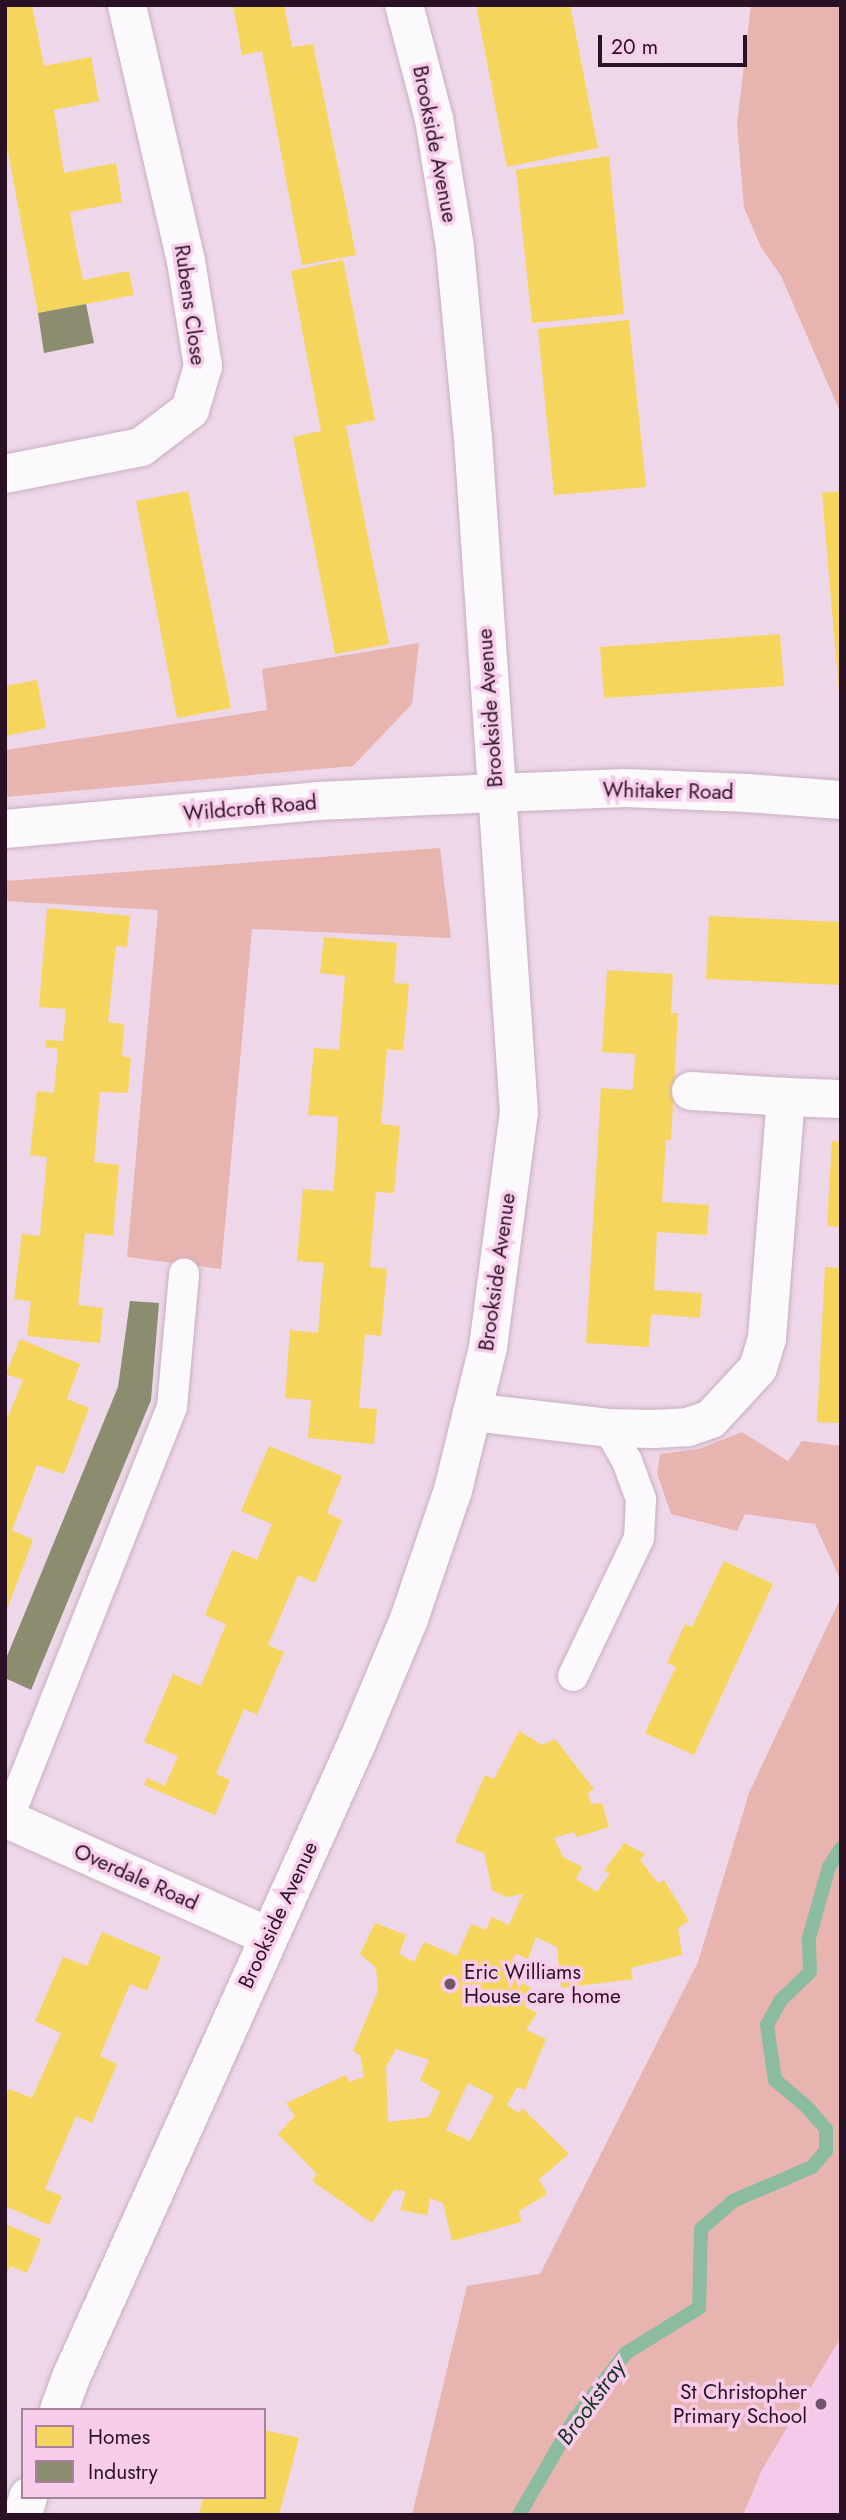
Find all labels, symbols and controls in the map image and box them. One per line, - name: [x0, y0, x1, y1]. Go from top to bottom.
- scale bar: [601, 21, 750, 65]
- text: 20 m: [611, 32, 658, 62]
- street label: Brookside Avenue: [407, 63, 463, 225]
- street label: Rubens Close: [169, 243, 211, 367]
- street label: Brookside Avenue: [472, 628, 508, 788]
- street label: Whitaker Road: [602, 777, 734, 805]
- street label: Wildcroft Road: [182, 790, 318, 826]
- street label: Brookside Avenue: [473, 1191, 521, 1353]
- street label: Overdale Road: [70, 1838, 202, 1916]
- street label: Brookside Avenue: [233, 1838, 323, 1992]
- place label: Eric Williams House care home: [464, 1959, 621, 2009]
- marker: Eric Williams House care home: [442, 1976, 458, 1992]
- water label: Brookstray: [551, 2354, 631, 2450]
- place label: St Christopher Primary School: [673, 2379, 807, 2429]
- marker: St Christopher Primary School: [813, 2396, 829, 2412]
- legend: [21, 2408, 266, 2499]
- text: Homes: [88, 2422, 150, 2452]
- text: Industry: [88, 2457, 158, 2487]

